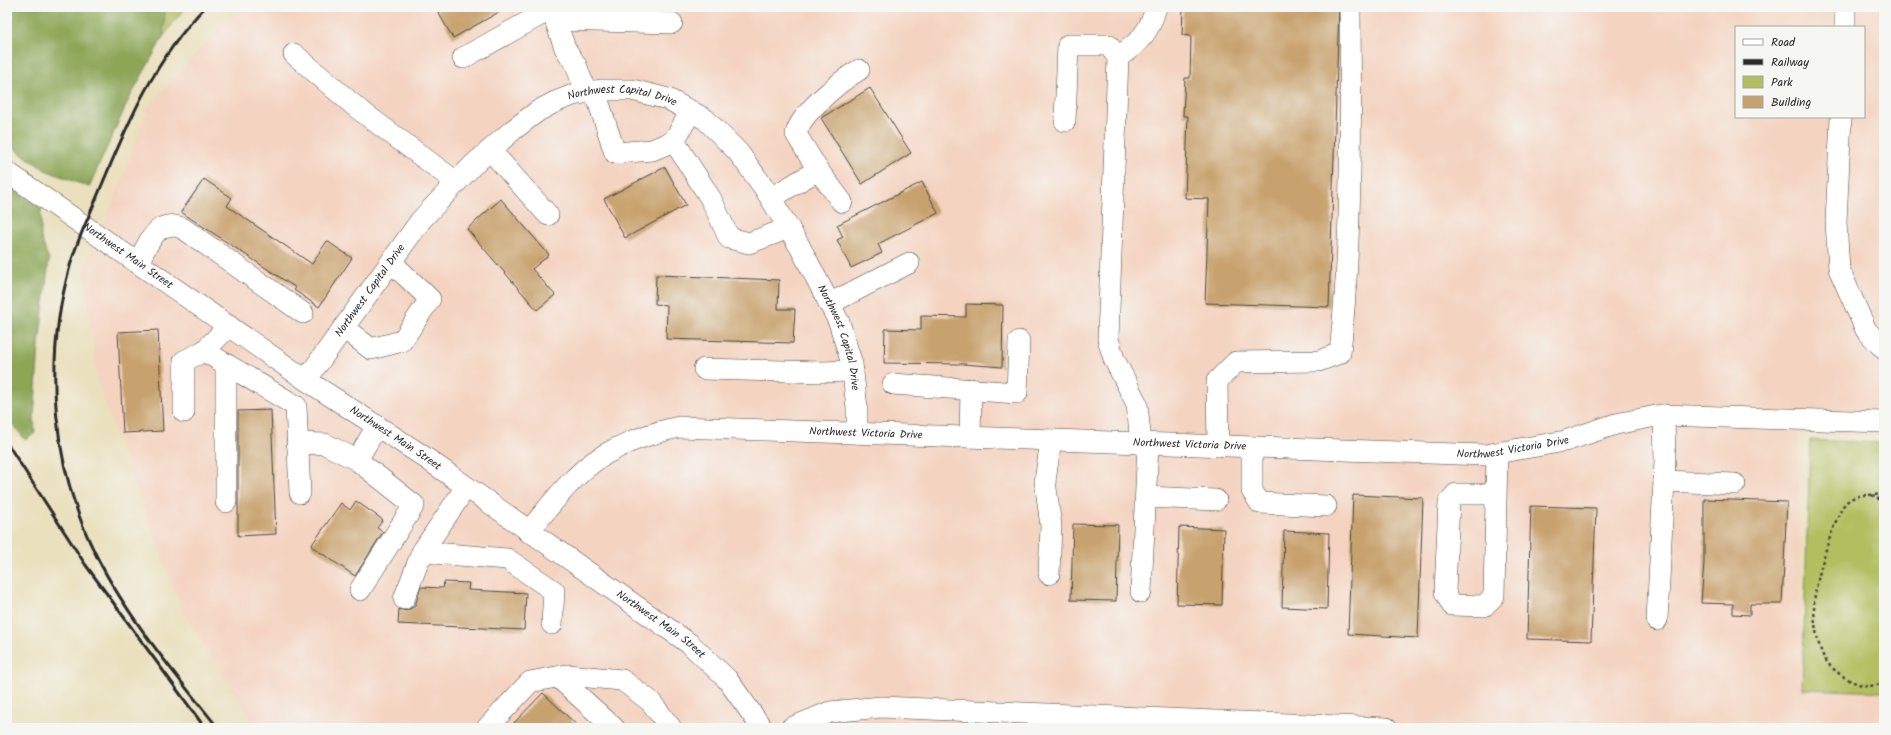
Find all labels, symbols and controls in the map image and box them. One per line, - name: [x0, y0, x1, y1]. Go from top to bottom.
- legend: [1735, 26, 1865, 118]
- text: Road: [1771, 33, 1796, 52]
- text: Railway: [1771, 53, 1809, 72]
- text: Park: [1771, 73, 1793, 92]
- street label: Northwest Capital Drive: [565, 81, 680, 111]
- text: Building: [1771, 93, 1811, 112]
- street label: Northwest Main Street: [79, 218, 177, 294]
- street label: Northwest Capital Drive: [330, 240, 410, 341]
- street label: Northwest Capital Drive: [812, 282, 864, 391]
- street label: Northwest Main Street: [346, 402, 446, 476]
- street label: Northwest Victoria Drive: [809, 423, 923, 444]
- street label: Northwest Victoria Drive: [1456, 431, 1572, 464]
- street label: Northwest Victoria Drive: [1133, 434, 1247, 456]
- street label: Northwest Main Street: [612, 586, 710, 663]

